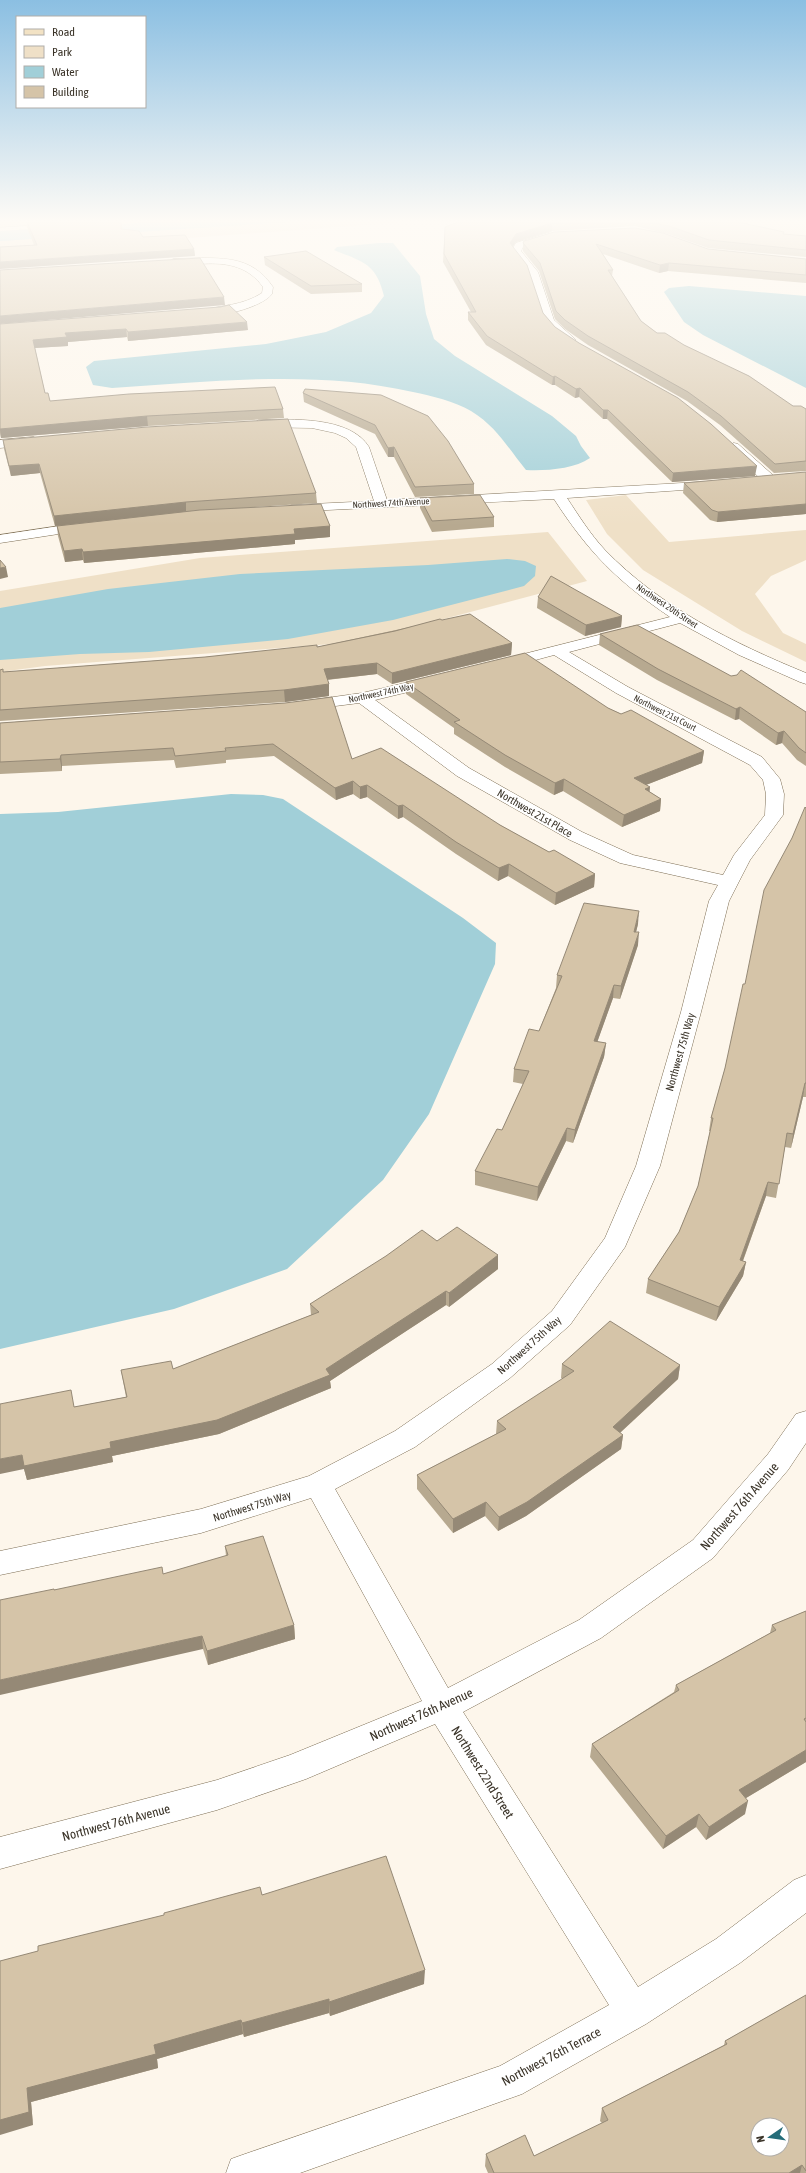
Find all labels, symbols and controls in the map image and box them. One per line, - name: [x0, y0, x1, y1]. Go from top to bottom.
- legend: [16, 16, 146, 108]
- text: Road: [52, 25, 75, 39]
- text: Park: [52, 45, 73, 59]
- text: Water: [52, 65, 79, 79]
- text: Building: [52, 85, 90, 99]
- street label: Northwest 74th Avenue: [352, 496, 430, 510]
- street label: Northwest 20th Street: [634, 582, 700, 630]
- street label: Northwest 74th Way: [348, 681, 415, 705]
- street label: Northwest 21st Court: [632, 693, 698, 733]
- street label: Northwest 21st Place: [495, 787, 575, 839]
- street label: Northwest 75th Way: [663, 1011, 697, 1093]
- street label: Northwest 75th Way: [495, 1313, 563, 1377]
- street label: Northwest 76th Avenue: [697, 1459, 782, 1553]
- street label: Northwest 75th Way: [212, 1488, 293, 1524]
- street label: Northwest 76th Avenue: [367, 1685, 475, 1744]
- street label: Northwest 22nd Street: [448, 1723, 517, 1821]
- street label: Northwest 76th Avenue: [60, 1801, 172, 1844]
- street label: Northwest 76th Terrace: [499, 2024, 604, 2089]
- north arrow: [750, 2117, 790, 2157]
- text: N: [754, 2135, 767, 2144]

